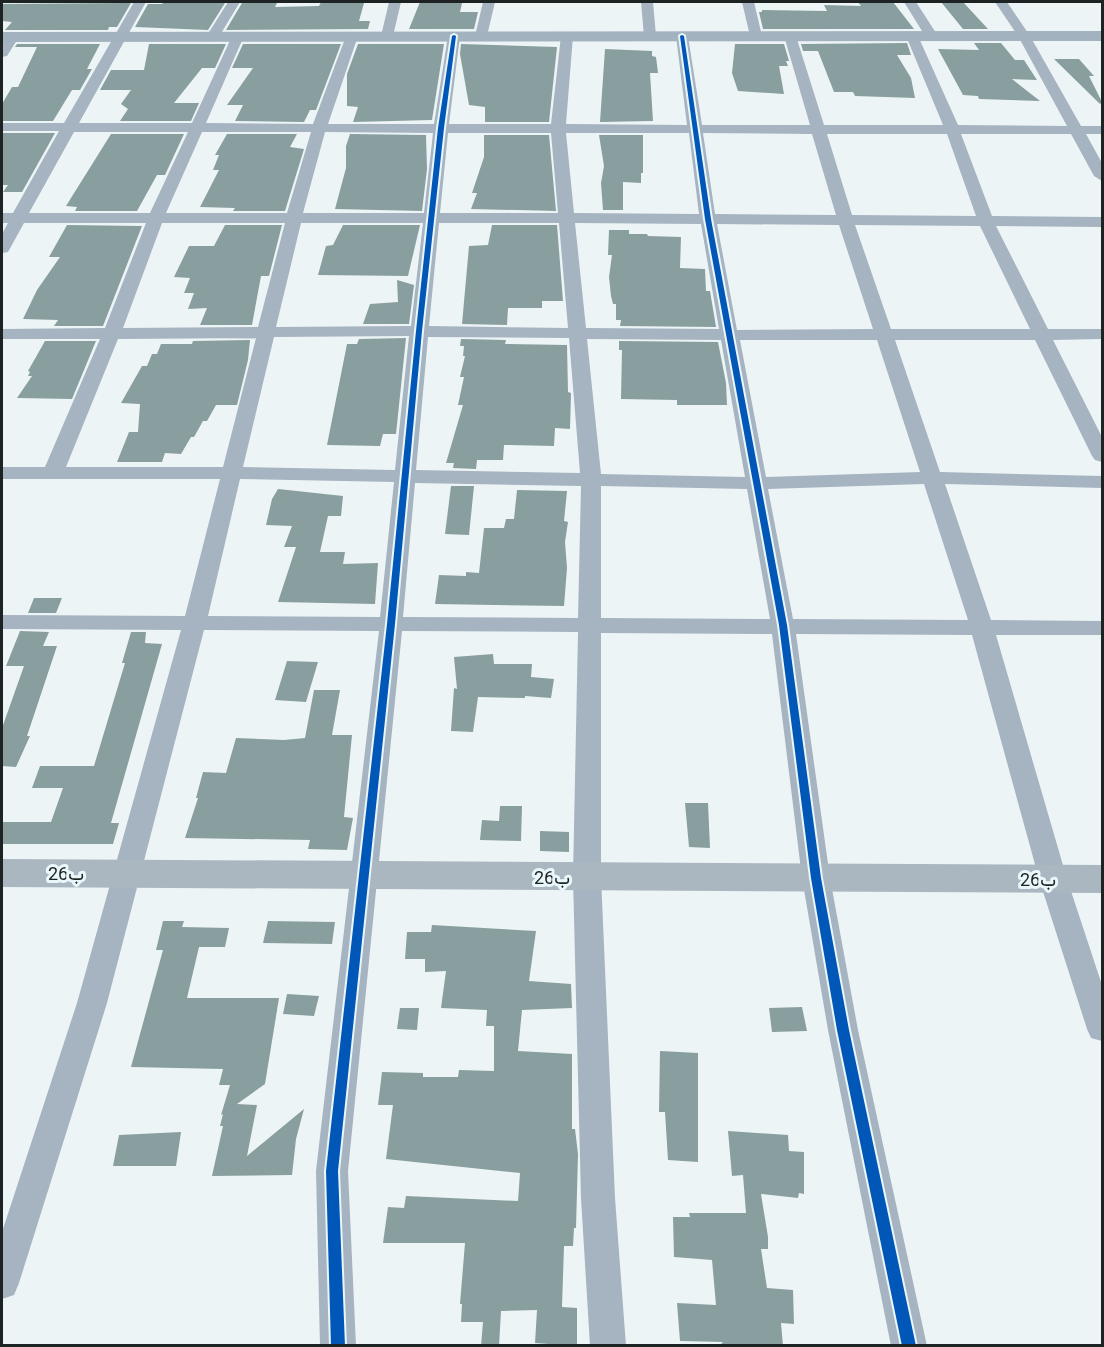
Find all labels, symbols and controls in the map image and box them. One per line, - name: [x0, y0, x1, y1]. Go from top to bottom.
- street label: 26ب: [48, 863, 84, 884]
- street label: 26ب: [534, 867, 570, 888]
- street label: 26ب: [1020, 869, 1056, 890]

